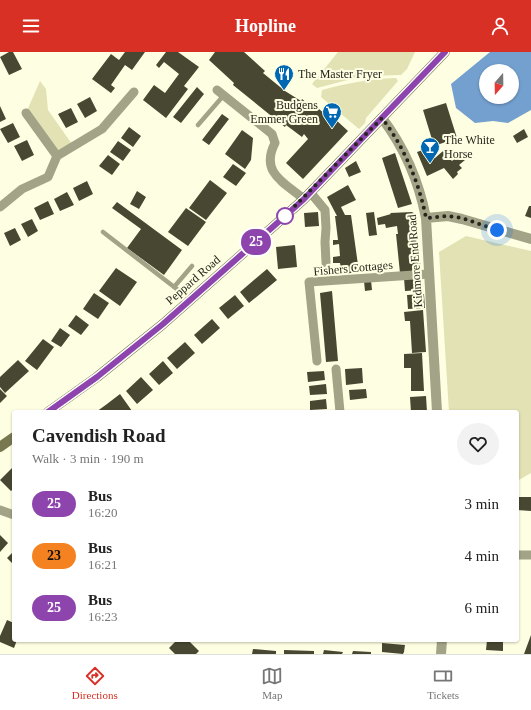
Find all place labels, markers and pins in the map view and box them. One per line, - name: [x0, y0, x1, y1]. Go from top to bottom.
- restaurant icon: The Master Fryer: [273, 63, 295, 91]
- place label: The Master Fryer: [298, 67, 382, 81]
- place label: Budgens Emmer Green: [250, 98, 318, 126]
- supermarket icon: Budgens Emmer Green: [321, 101, 343, 129]
- place label: The White Horse: [444, 133, 495, 161]
- bar icon: The White Horse: [419, 136, 441, 164]
- unlabelled marker: [276, 207, 294, 225]

